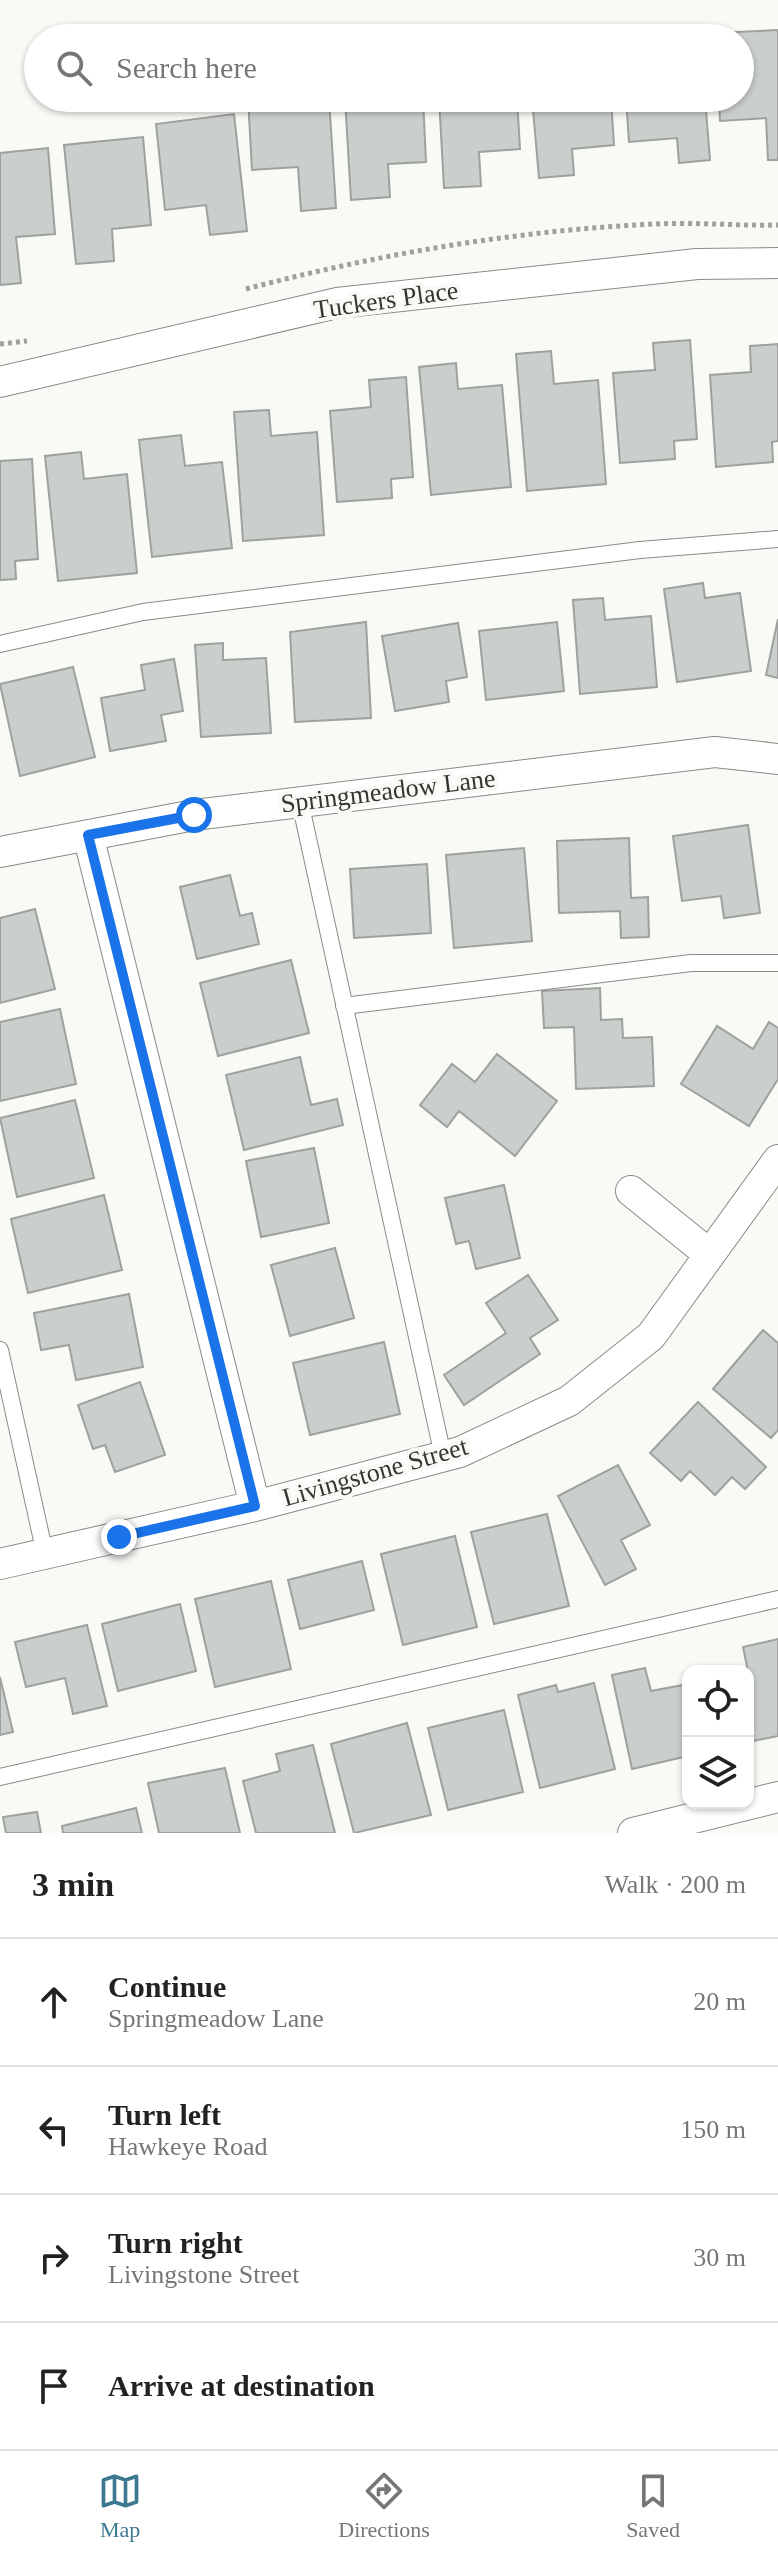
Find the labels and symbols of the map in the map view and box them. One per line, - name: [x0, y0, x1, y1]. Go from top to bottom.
- street label: Tuckers Place: [312, 276, 460, 324]
- street label: Springmeadow Lane: [279, 763, 497, 819]
- route start: [176, 797, 212, 833]
- street label: Livingstone Street: [279, 1431, 472, 1512]
- route end: [101, 1519, 137, 1555]

